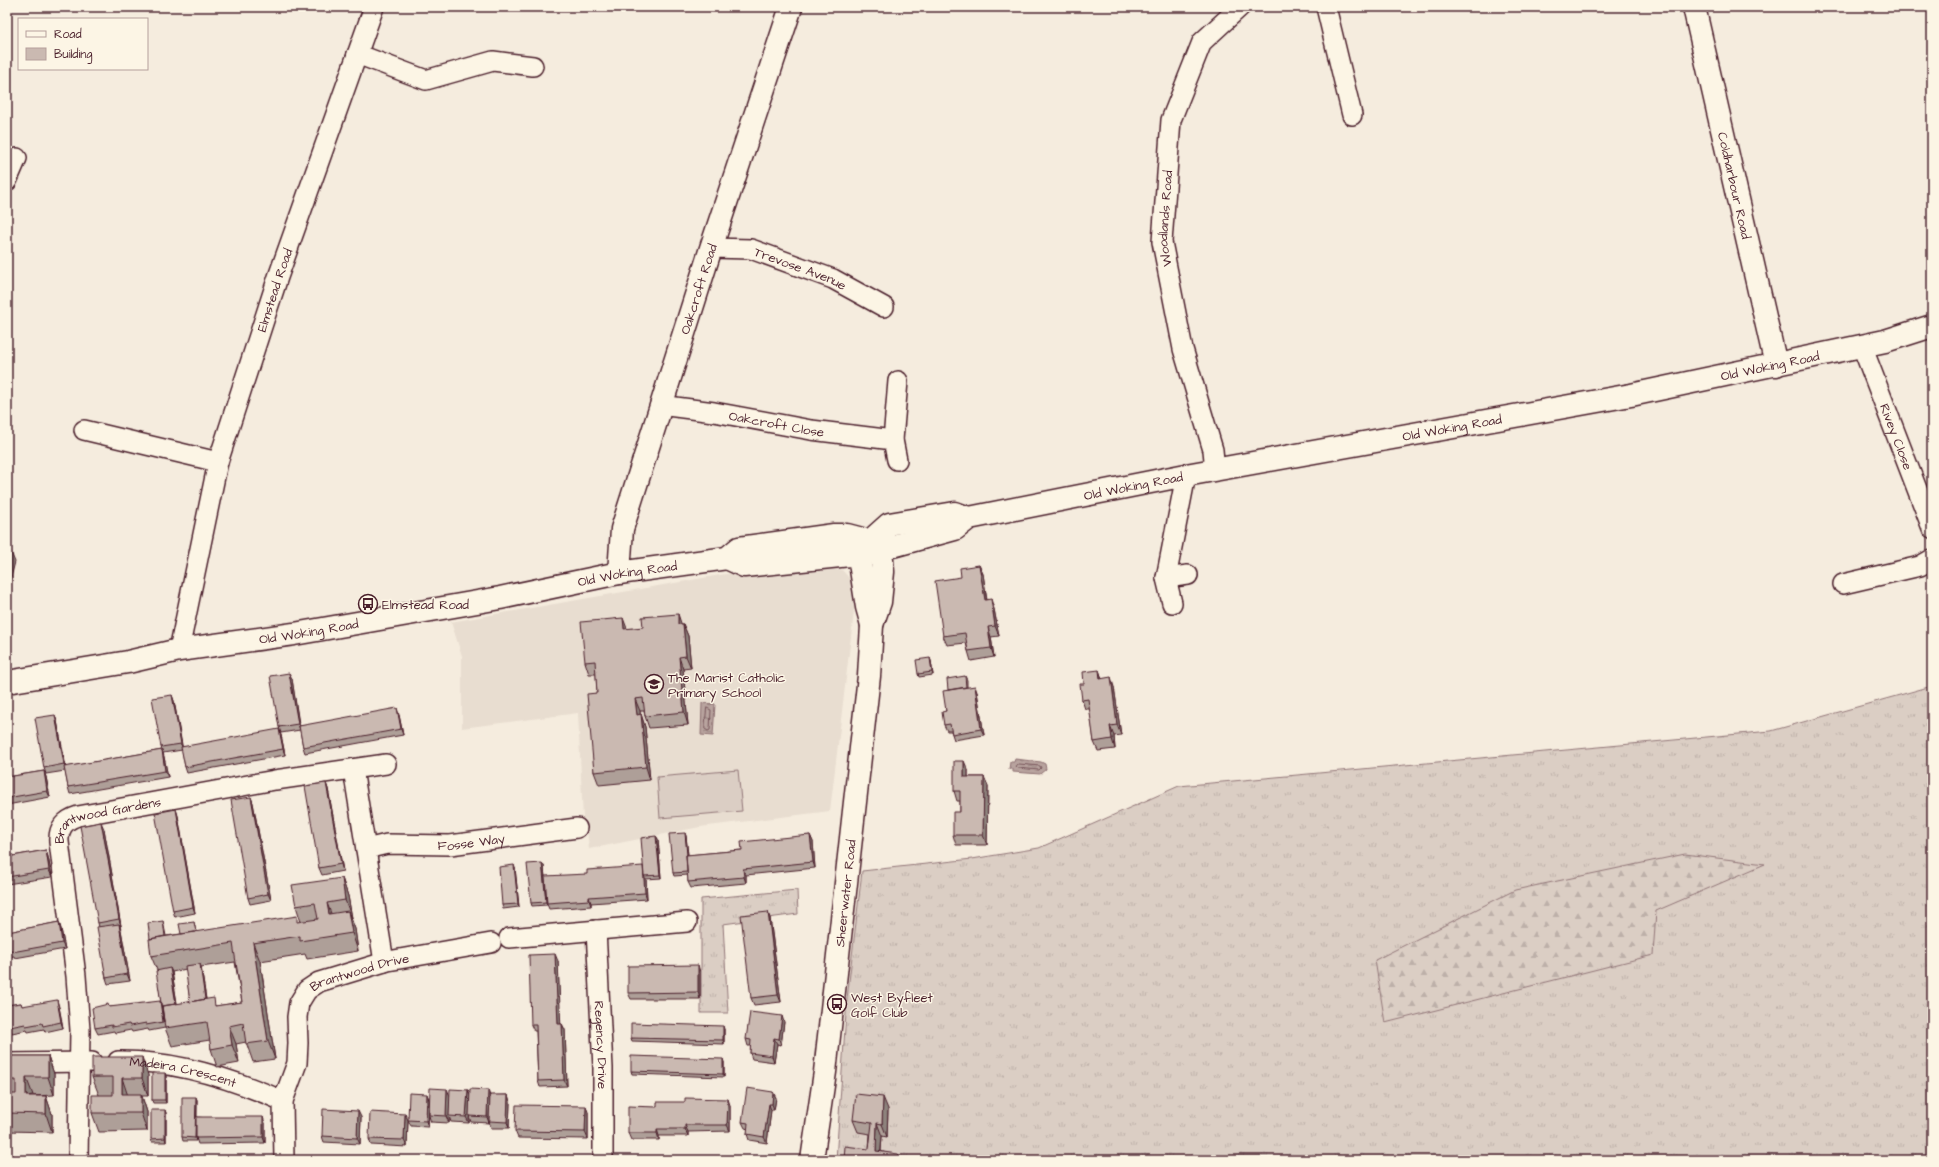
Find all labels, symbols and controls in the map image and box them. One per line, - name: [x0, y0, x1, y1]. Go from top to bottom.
- legend: [18, 18, 148, 70]
- text: Road: [54, 26, 82, 43]
- text: Building: [54, 46, 92, 64]
- street label: Coldharbour Road: [1713, 130, 1755, 241]
- street label: Woodlands Road: [1154, 169, 1177, 268]
- street label: Oakcroft Road: [676, 241, 722, 337]
- street label: Trevose Avenue: [752, 243, 849, 295]
- street label: Elmstead Road: [253, 246, 298, 334]
- street label: Old Woking Road: [1719, 347, 1821, 386]
- street label: Rivey Close: [1875, 401, 1917, 473]
- street label: Oakcroft Close: [727, 407, 825, 442]
- street label: Old Woking Road: [1401, 410, 1503, 446]
- street label: Old Woking Road: [1082, 468, 1185, 505]
- street label: Old Woking Road: [576, 557, 679, 591]
- bus stop icon: Elmstead Road: [357, 593, 379, 615]
- place label: Elmstead Road: [382, 596, 469, 614]
- street label: Old Woking Road: [258, 615, 360, 649]
- place label: The Marist Catholic Primary School: [668, 669, 785, 703]
- school or university icon: The Marist Catholic Primary School: [643, 673, 665, 695]
- street label: Brantwood Gardens: [51, 793, 163, 844]
- street label: Fosse Way: [437, 830, 506, 855]
- street label: Sheerwater Road: [831, 838, 861, 948]
- street label: Brantwood Drive: [306, 949, 411, 996]
- place label: West Byfleet Golf Club: [851, 989, 933, 1022]
- bus stop icon: West Byfleet Golf Club: [826, 993, 848, 1015]
- street label: Regency Drive: [589, 1000, 611, 1089]
- street label: Madeira Crescent: [129, 1053, 239, 1092]

